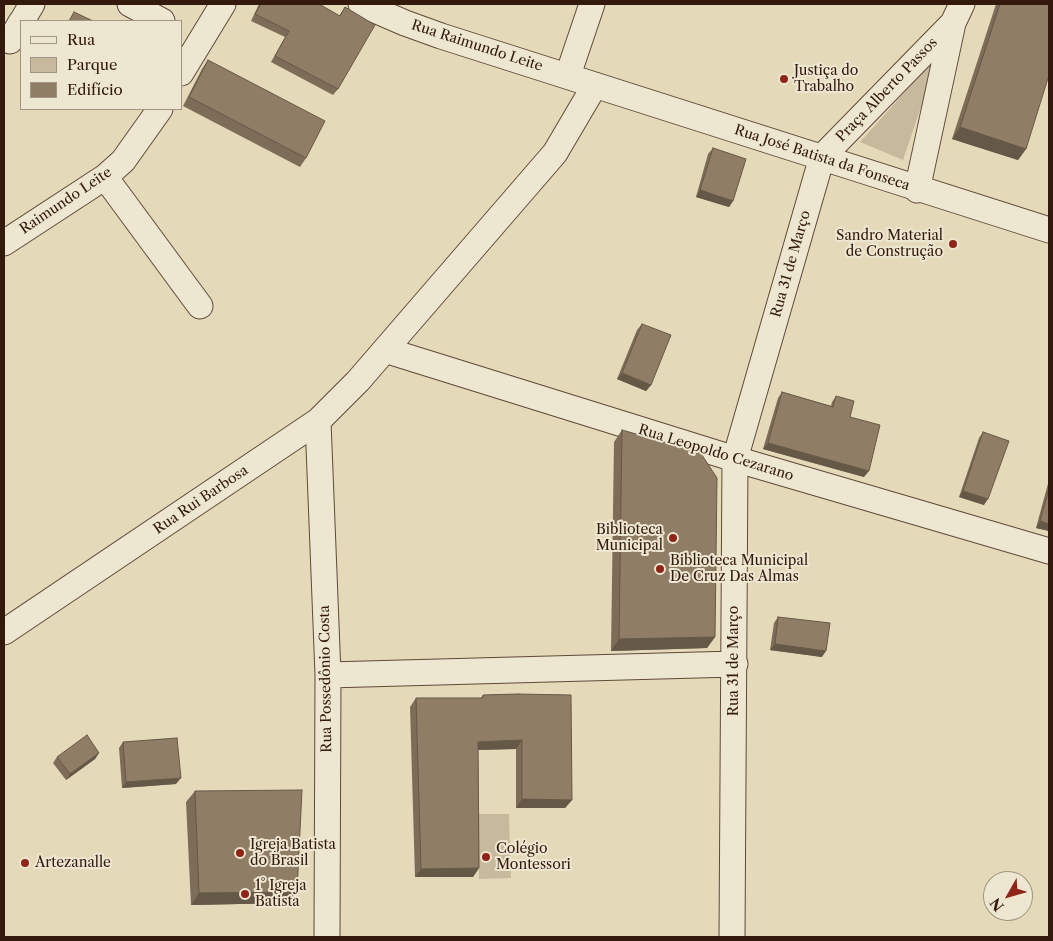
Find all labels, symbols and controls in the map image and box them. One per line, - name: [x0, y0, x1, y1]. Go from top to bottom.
- street label: Rua Raimundo Leite: [409, 17, 545, 75]
- legend: [20, 20, 182, 110]
- text: Rua: [67, 30, 95, 49]
- street label: Praça Alberto Passos: [833, 34, 941, 146]
- text: Parque: [67, 55, 117, 74]
- place label: Justiça do Trabalho: [794, 63, 858, 95]
- marker: Justiça do Trabalho: [778, 73, 790, 85]
- text: Edifício: [67, 80, 123, 99]
- street label: Rua José Batista da Fonseca: [732, 122, 912, 194]
- street label: Raimundo Leite: [17, 164, 115, 238]
- street label: Rua 31 de Março: [768, 209, 814, 319]
- place label: Sandro Material de Construção: [836, 228, 943, 260]
- marker: Sandro Material de Construção: [947, 238, 959, 250]
- street label: Rua Leopoldo Cezarano: [636, 421, 796, 485]
- street label: Rua Rui Barbosa: [151, 462, 251, 538]
- place label: Biblioteca Municipal: [596, 522, 663, 554]
- marker: Biblioteca Municipal: [667, 532, 679, 544]
- place label: Biblioteca Municipal De Cruz Das Almas: [670, 553, 808, 586]
- marker: Biblioteca Municipal De Cruz Das Almas: [654, 563, 666, 575]
- street label: Rua Possedônio Costa: [316, 605, 336, 753]
- street label: Rua 31 de Março: [726, 606, 742, 716]
- place label: Igreja Batista do Brasil: [250, 837, 336, 870]
- place label: Colégio Montessori: [496, 841, 571, 874]
- marker: Igreja Batista do Brasil: [234, 847, 246, 859]
- marker: Colégio Montessori: [480, 851, 492, 863]
- place label: Artezanalle: [35, 855, 111, 871]
- marker: Artezanalle: [19, 857, 31, 869]
- north arrow: [983, 871, 1033, 921]
- place label: 1° Igreja Batista: [255, 878, 307, 910]
- marker: 1° Igreja Batista: [239, 888, 251, 900]
- text: N: [986, 894, 1008, 915]

